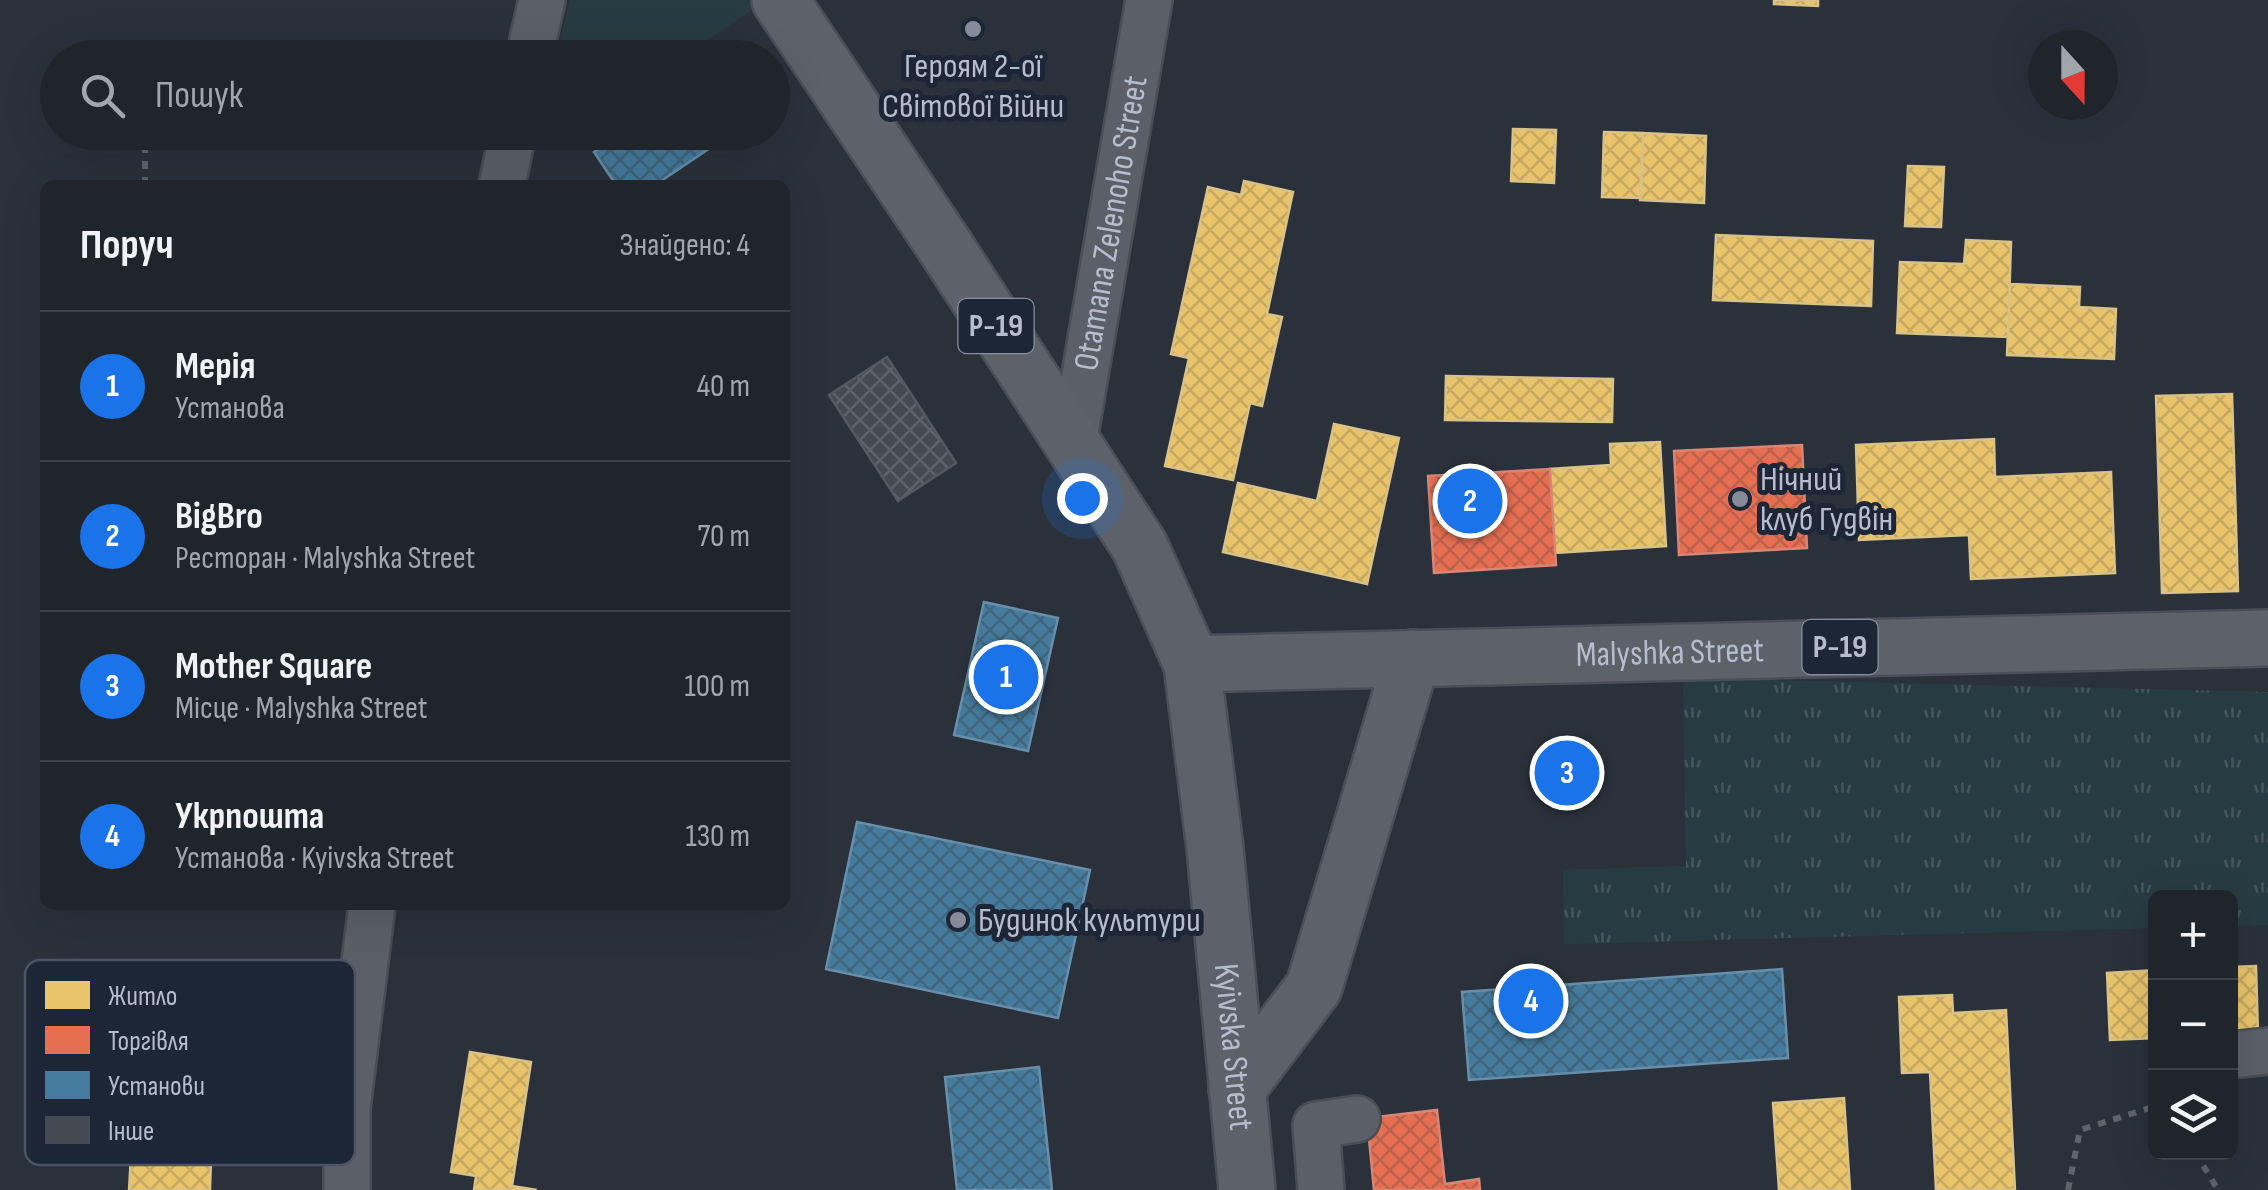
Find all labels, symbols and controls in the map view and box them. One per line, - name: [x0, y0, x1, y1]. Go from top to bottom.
- marker: Героям 2-ої Світової Війни: [962, 18, 984, 40]
- north arrow: [2028, 30, 2118, 120]
- search box: [40, 40, 790, 150]
- place label: Героям 2-ої Світової Війни: [882, 45, 1064, 128]
- icon: search: [75, 68, 130, 123]
- text: Пошук: [155, 73, 243, 118]
- street label: Otamana Zelenoho Street: [1065, 73, 1157, 374]
- text: Поруч: [80, 220, 174, 271]
- text: Знайдено: 4: [620, 226, 750, 265]
- road number: Р-19: [958, 299, 1034, 353]
- text: Мерія: [175, 344, 255, 389]
- text: 1: [106, 367, 119, 406]
- text: 40 m: [697, 367, 750, 406]
- text: Установа: [175, 389, 285, 428]
- place label: Нічний клуб Гудвін: [1760, 458, 1893, 541]
- pin: 2: [1438, 464, 1502, 538]
- your location: [1057, 473, 1108, 524]
- marker: Нічний клуб Гудвін: [1729, 488, 1751, 510]
- text: BigBro: [175, 494, 263, 539]
- text: 2: [105, 517, 120, 556]
- text: 70 m: [697, 517, 750, 556]
- text: Ресторан · Malyshka Street: [175, 539, 475, 578]
- road number: Р-19: [1802, 620, 1878, 674]
- street label: Malyshka Street: [1575, 629, 1764, 676]
- pin: 1: [974, 640, 1038, 714]
- text: Mother Square: [175, 644, 372, 689]
- text: 3: [105, 667, 120, 706]
- text: 100 m: [685, 667, 750, 706]
- text: Місце · Malyshka Street: [175, 689, 428, 728]
- pin: 3: [1534, 736, 1600, 810]
- text: Укрпошта: [175, 794, 324, 839]
- text: 4: [105, 817, 120, 856]
- text: 130 m: [685, 817, 750, 856]
- text: Установа · Kyivska Street: [175, 839, 454, 878]
- map controls: [2148, 890, 2238, 1160]
- button: +: [2148, 890, 2238, 980]
- place label: Будинок культури: [978, 899, 1201, 942]
- marker: Будинок культури: [947, 909, 969, 931]
- legend: [25, 960, 355, 1165]
- street label: Kyivska Street: [1204, 961, 1263, 1132]
- pin: 4: [1498, 964, 1564, 1038]
- text: Житло: [108, 980, 177, 1013]
- button: −: [2148, 980, 2238, 1070]
- text: Торгівля: [108, 1025, 189, 1058]
- text: Установи: [108, 1070, 205, 1103]
- button: layers: [2148, 1070, 2238, 1160]
- text: Інше: [108, 1115, 154, 1148]

